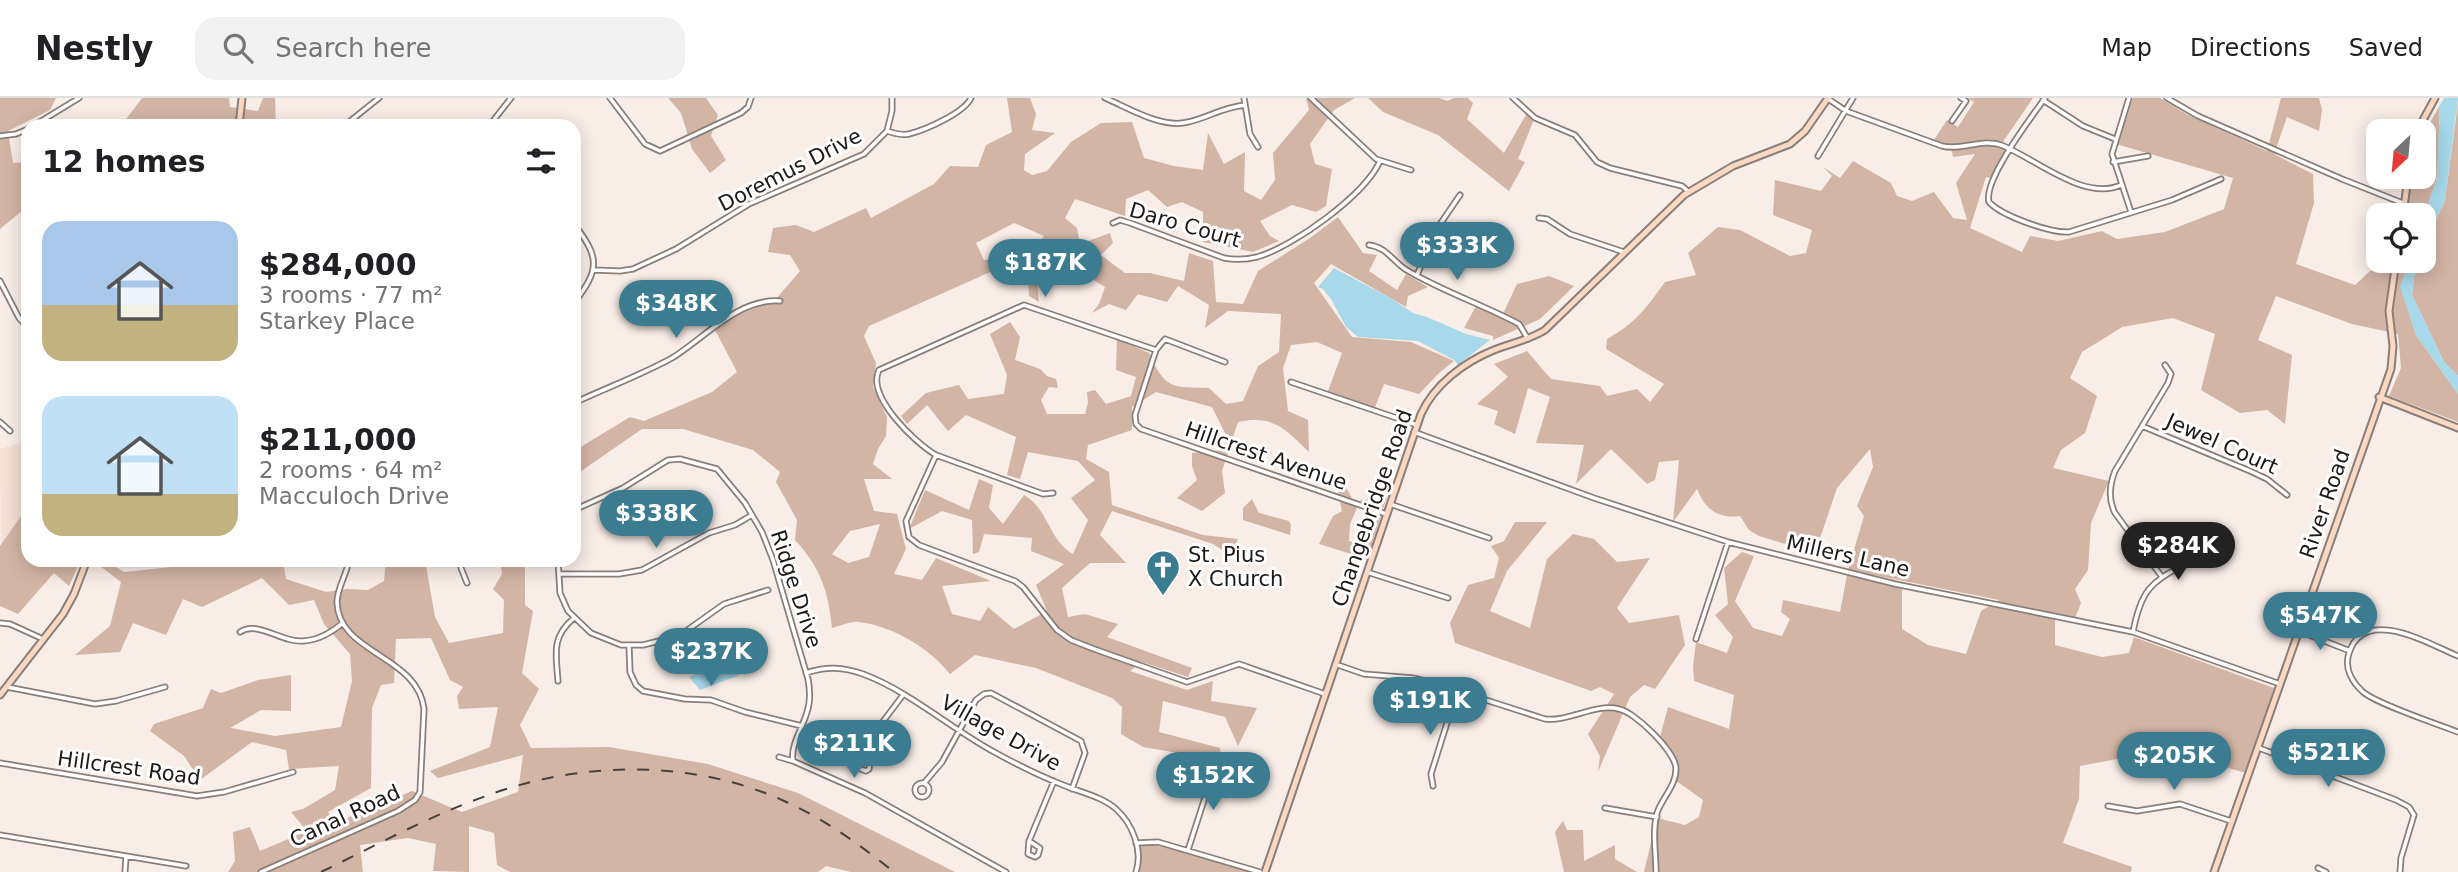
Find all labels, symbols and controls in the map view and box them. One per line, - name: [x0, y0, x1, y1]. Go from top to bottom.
- search box: [195, 17, 685, 80]
- text: Nestly: [35, 29, 153, 68]
- icon: search: [219, 29, 257, 67]
- text: Search here: [275, 33, 431, 63]
- text: Map: [2101, 34, 2152, 62]
- text: Directions: [2190, 34, 2311, 62]
- text: Saved: [2349, 34, 2423, 62]
- north arrow: [2366, 119, 2436, 189]
- map controls: [2366, 119, 2436, 273]
- street label: Doremus Drive: [714, 124, 866, 216]
- icon: filters: [522, 142, 560, 180]
- text: 12 homes: [42, 144, 206, 179]
- street label: Daro Court: [1127, 198, 1243, 252]
- button: locate: [2366, 203, 2436, 273]
- pin: $333K: [1408, 222, 1506, 282]
- text: $333K: [1416, 232, 1498, 258]
- pin: $187K: [996, 240, 1094, 299]
- text: $284,000: [259, 247, 417, 282]
- icon: home: [98, 249, 182, 333]
- text: $187K: [1004, 249, 1086, 275]
- pin: $348K: [627, 280, 725, 340]
- text: 3 rooms · 77 m²: [259, 282, 443, 308]
- text: $348K: [635, 290, 717, 316]
- text: Starkey Place: [259, 308, 415, 334]
- street label: Changebridge Road: [1327, 406, 1417, 610]
- street label: Jewel Court: [2161, 408, 2281, 479]
- street label: Hillcrest Avenue: [1182, 417, 1350, 495]
- text: $211,000: [259, 422, 417, 457]
- icon: home: [98, 424, 182, 508]
- street label: River Road: [2295, 446, 2355, 562]
- text: 2 rooms · 64 m²: [259, 457, 443, 483]
- text: Macculoch Drive: [259, 483, 449, 509]
- pin: $338K: [607, 490, 705, 550]
- text: $338K: [615, 500, 697, 526]
- pin: $284K: [2129, 522, 2227, 582]
- street label: Ridge Drive: [766, 527, 826, 651]
- street label: Millers Lane: [1784, 530, 1912, 582]
- text: $284K: [2137, 532, 2219, 558]
- place label: St. Pius X Church: [1188, 543, 1283, 591]
- church icon: St. Pius X Church: [1144, 548, 1182, 597]
- pin: $547K: [2271, 592, 2369, 652]
- text: $547K: [2279, 602, 2361, 628]
- pin: $237K: [662, 628, 760, 688]
- text: $237K: [670, 638, 752, 664]
- pin: $191K: [1381, 678, 1479, 737]
- text: $191K: [1389, 687, 1471, 713]
- street label: Village Drive: [937, 690, 1065, 776]
- pin: $211K: [805, 720, 903, 780]
- text: $211K: [813, 730, 895, 756]
- pin: $521K: [2279, 730, 2377, 789]
- pin: $205K: [2125, 732, 2223, 792]
- text: $521K: [2287, 739, 2369, 765]
- text: $205K: [2133, 742, 2215, 768]
- street label: Hillcrest Road: [56, 746, 202, 790]
- pin: $152K: [1164, 752, 1262, 812]
- text: $152K: [1172, 762, 1254, 788]
- street label: Canal Road: [286, 780, 404, 852]

